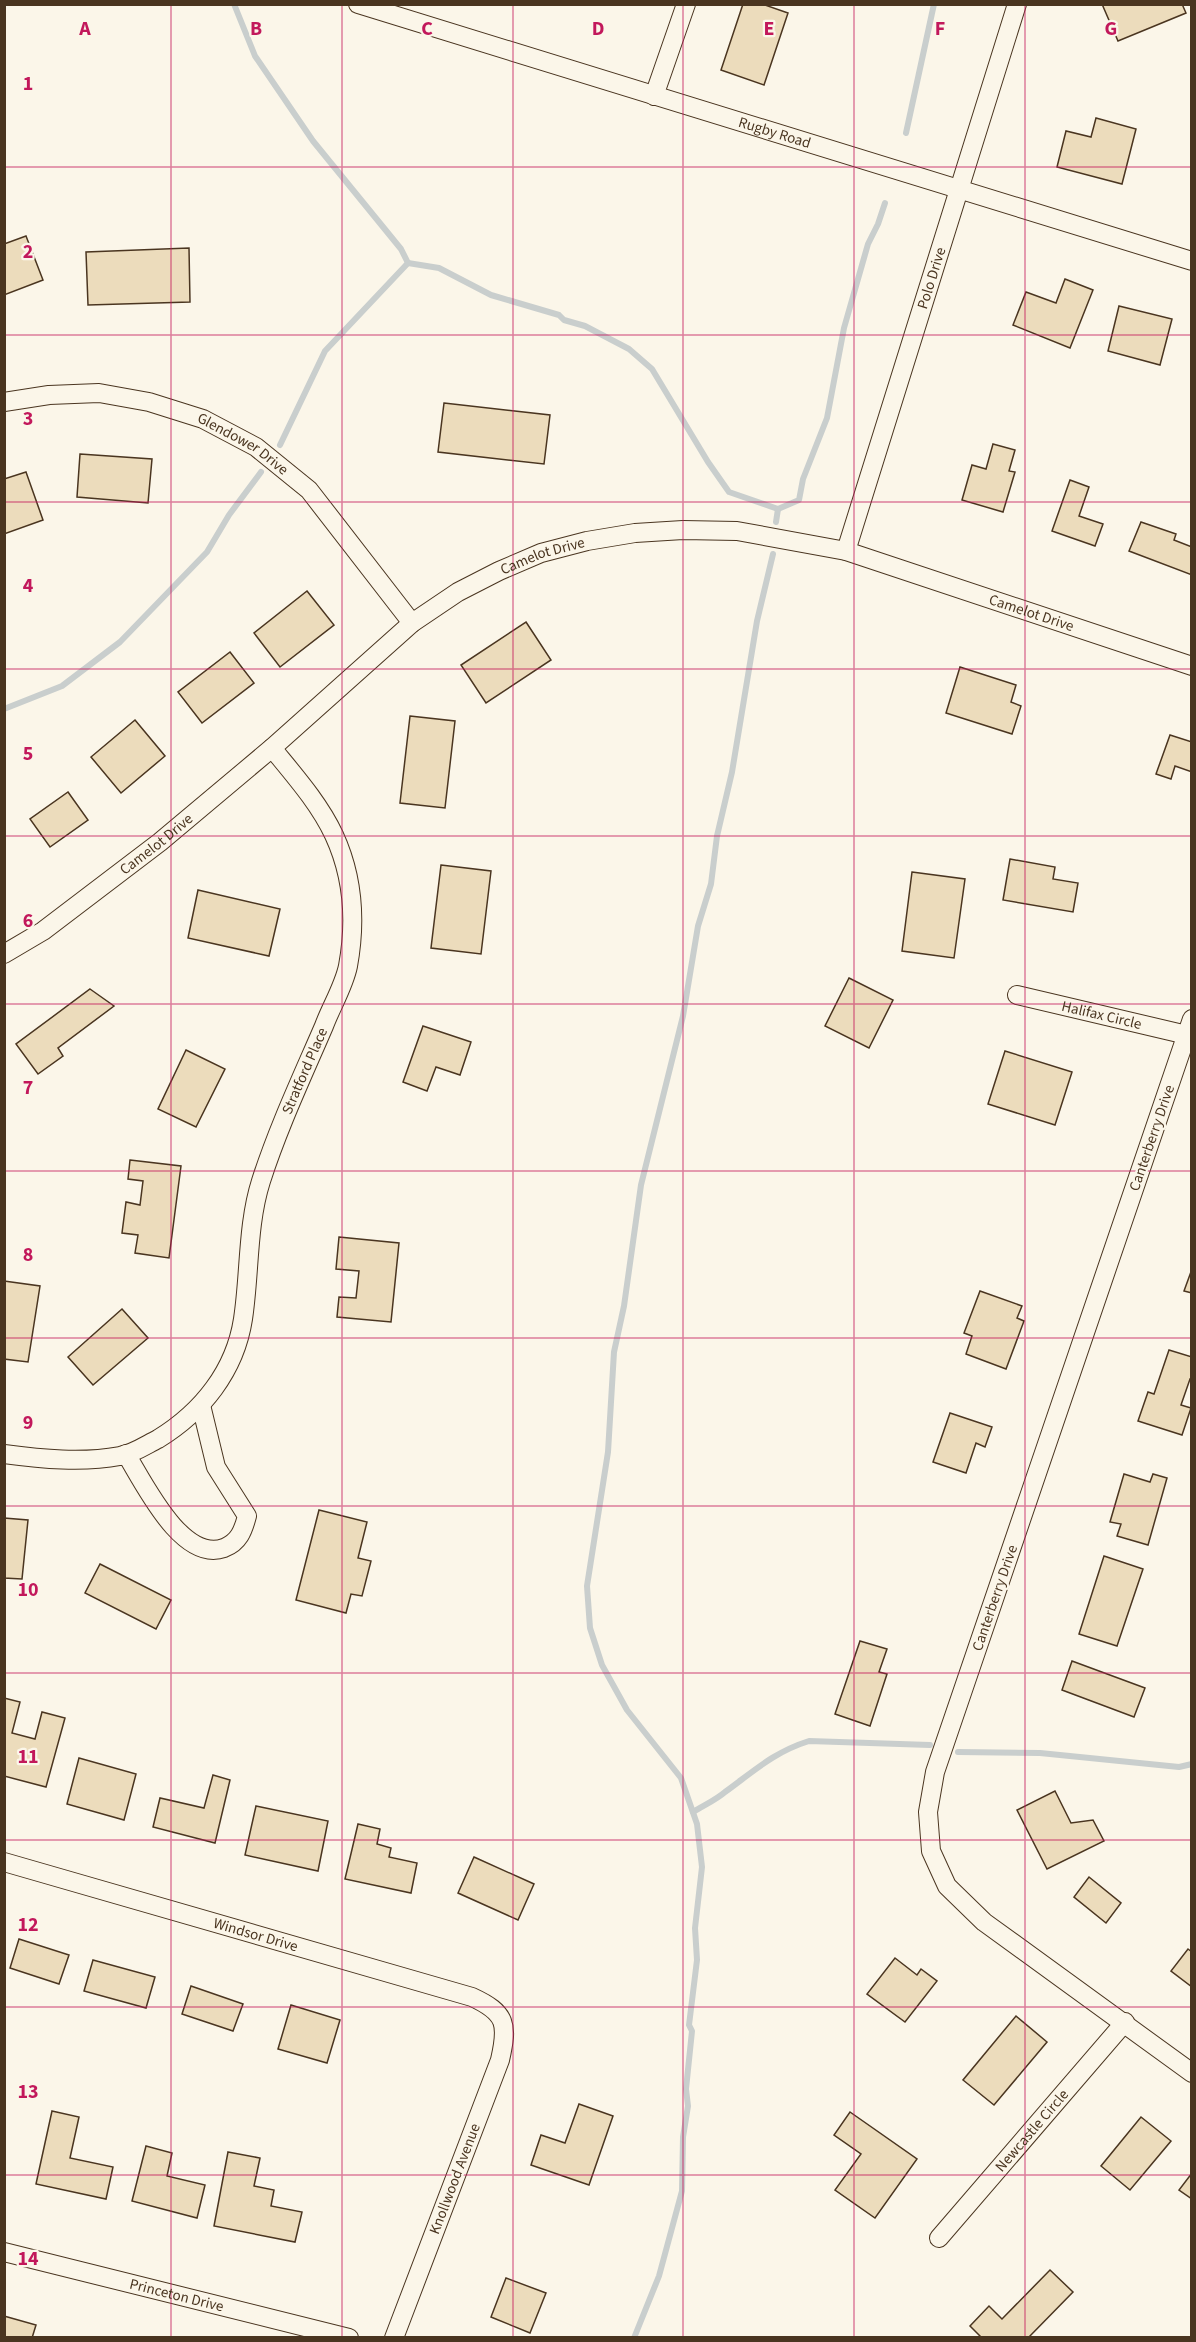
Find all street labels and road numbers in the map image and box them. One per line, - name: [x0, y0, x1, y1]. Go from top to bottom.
- street label: Rugby Road: [736, 111, 813, 153]
- street label: Polo Drive: [912, 244, 951, 312]
- street label: Glendower Drive: [195, 407, 293, 480]
- street label: Camelot Drive: [497, 532, 587, 580]
- street label: Camelot Drive: [986, 589, 1077, 637]
- street label: Camelot Drive: [115, 808, 197, 880]
- street label: Halifax Circle: [1060, 995, 1144, 1035]
- street label: Stratford Place: [276, 1024, 333, 1117]
- street label: Canterberry Drive: [1124, 1082, 1180, 1194]
- street label: Canterberry Drive: [967, 1542, 1023, 1654]
- street label: Windsor Drive: [211, 1912, 301, 1957]
- street label: Newcastle Circle: [990, 2084, 1073, 2176]
- street label: Knollwood Avenue: [424, 2121, 486, 2237]
- street label: Princeton Drive: [127, 2273, 226, 2317]

